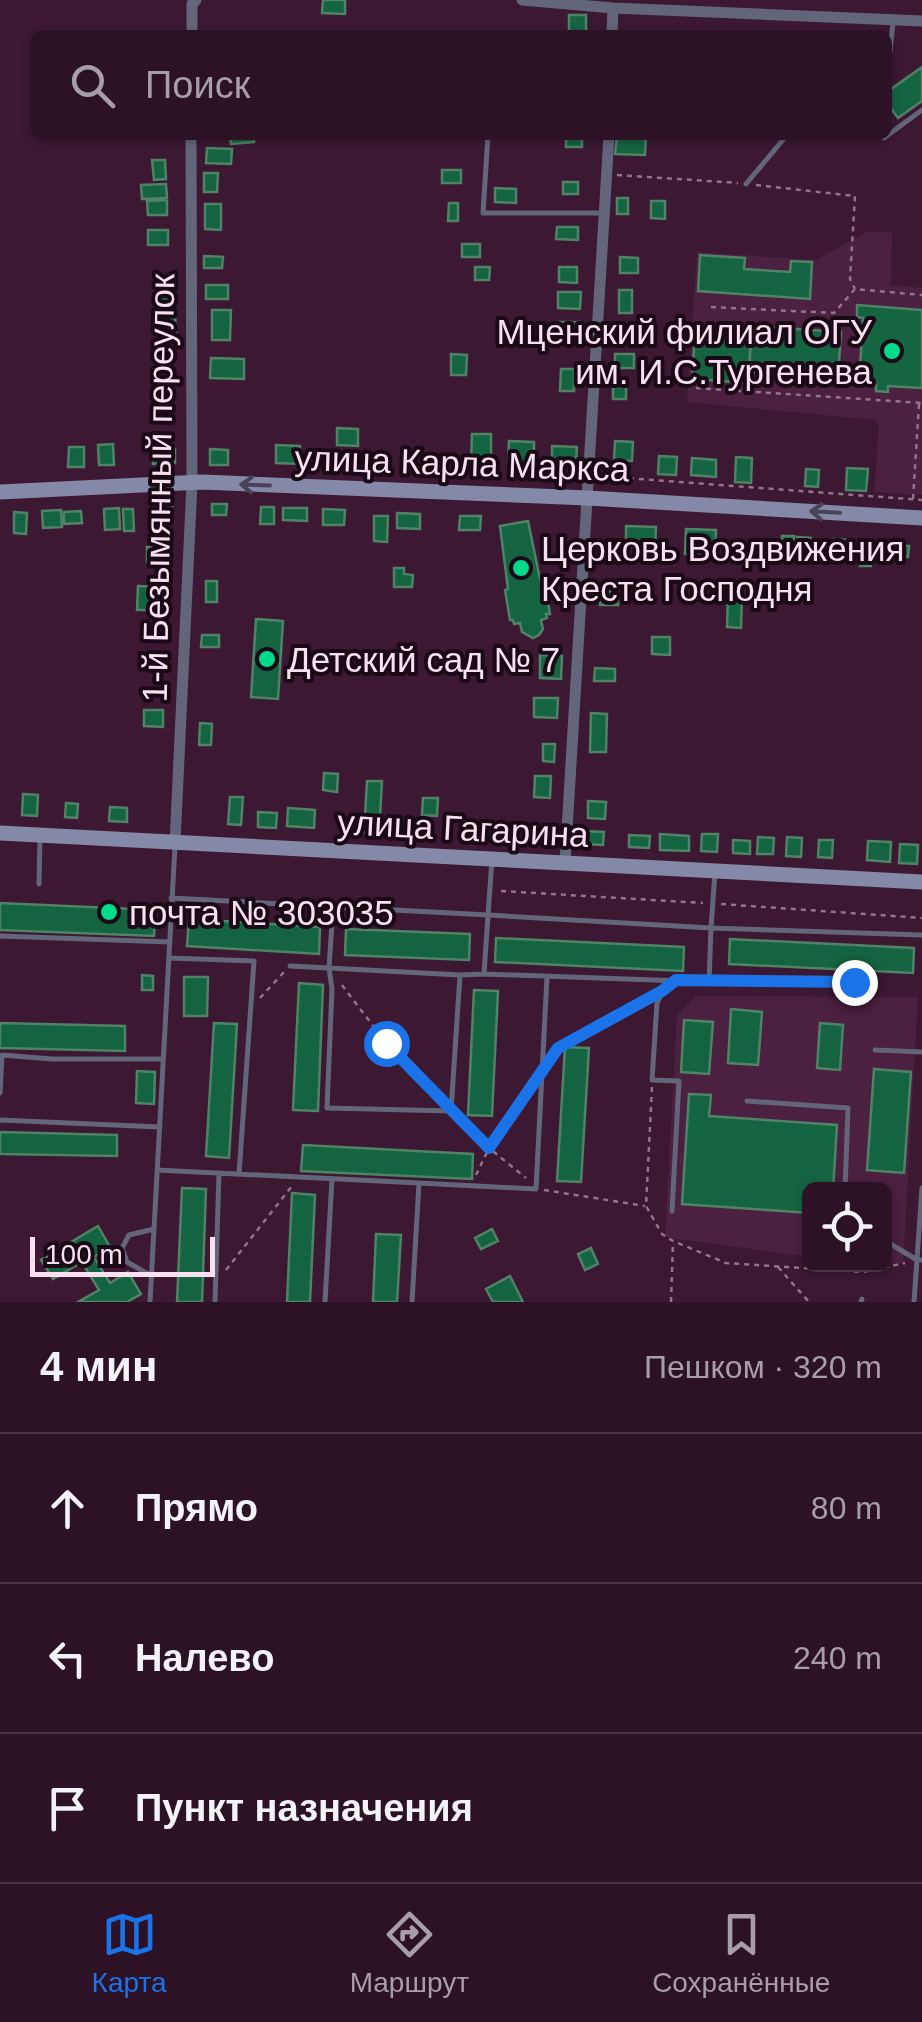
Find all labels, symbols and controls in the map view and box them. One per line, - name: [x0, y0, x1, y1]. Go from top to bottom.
- search box: [30, 30, 892, 140]
- icon: search: [65, 58, 120, 113]
- text: Поиск: [145, 64, 250, 106]
- street label: 1-й Безымянный переулок: [135, 273, 181, 703]
- place label: Мценский филиал ОГУ им. И.С.Тургенева: [496, 312, 873, 391]
- marker: Мценский филиал ОГУ им. И.С.Тургенева: [881, 340, 903, 362]
- street label: улица Карла Маркса: [294, 438, 631, 488]
- one-way arrow: [240, 475, 272, 494]
- one-way arrow: [809, 502, 841, 521]
- place label: Церковь Воздвижения Креста Господня: [541, 529, 905, 608]
- marker: Церковь Воздвижения Креста Господня: [510, 557, 532, 579]
- place label: Детский сад № 7: [287, 640, 560, 679]
- marker: Детский сад № 7: [256, 648, 278, 670]
- street label: улица Гагарина: [336, 802, 590, 854]
- place label: почта № 303035: [129, 893, 394, 932]
- marker: почта № 303035: [98, 901, 120, 923]
- route end: [832, 960, 878, 1006]
- route start: [364, 1021, 410, 1067]
- map controls: [802, 1182, 892, 1272]
- button: locate: [802, 1182, 892, 1272]
- scale bar: [30, 1232, 215, 1276]
- text: 100 m: [45, 1239, 123, 1270]
- text: 4 мин: [40, 1343, 157, 1390]
- text: Пешком · 320 m: [644, 1349, 882, 1385]
- icon: ahead: [40, 1481, 95, 1536]
- text: Прямо: [135, 1487, 258, 1529]
- text: 80 m: [811, 1490, 882, 1526]
- icon: left: [40, 1631, 95, 1686]
- text: Налево: [135, 1637, 274, 1679]
- text: 240 m: [793, 1640, 882, 1676]
- icon: arrive: [40, 1781, 95, 1836]
- text: Пункт назначения: [135, 1787, 473, 1829]
- tab: Карта: [92, 1907, 167, 1999]
- tab: Маршрут: [350, 1907, 469, 1999]
- tab: Сохранённые: [652, 1907, 830, 1999]

